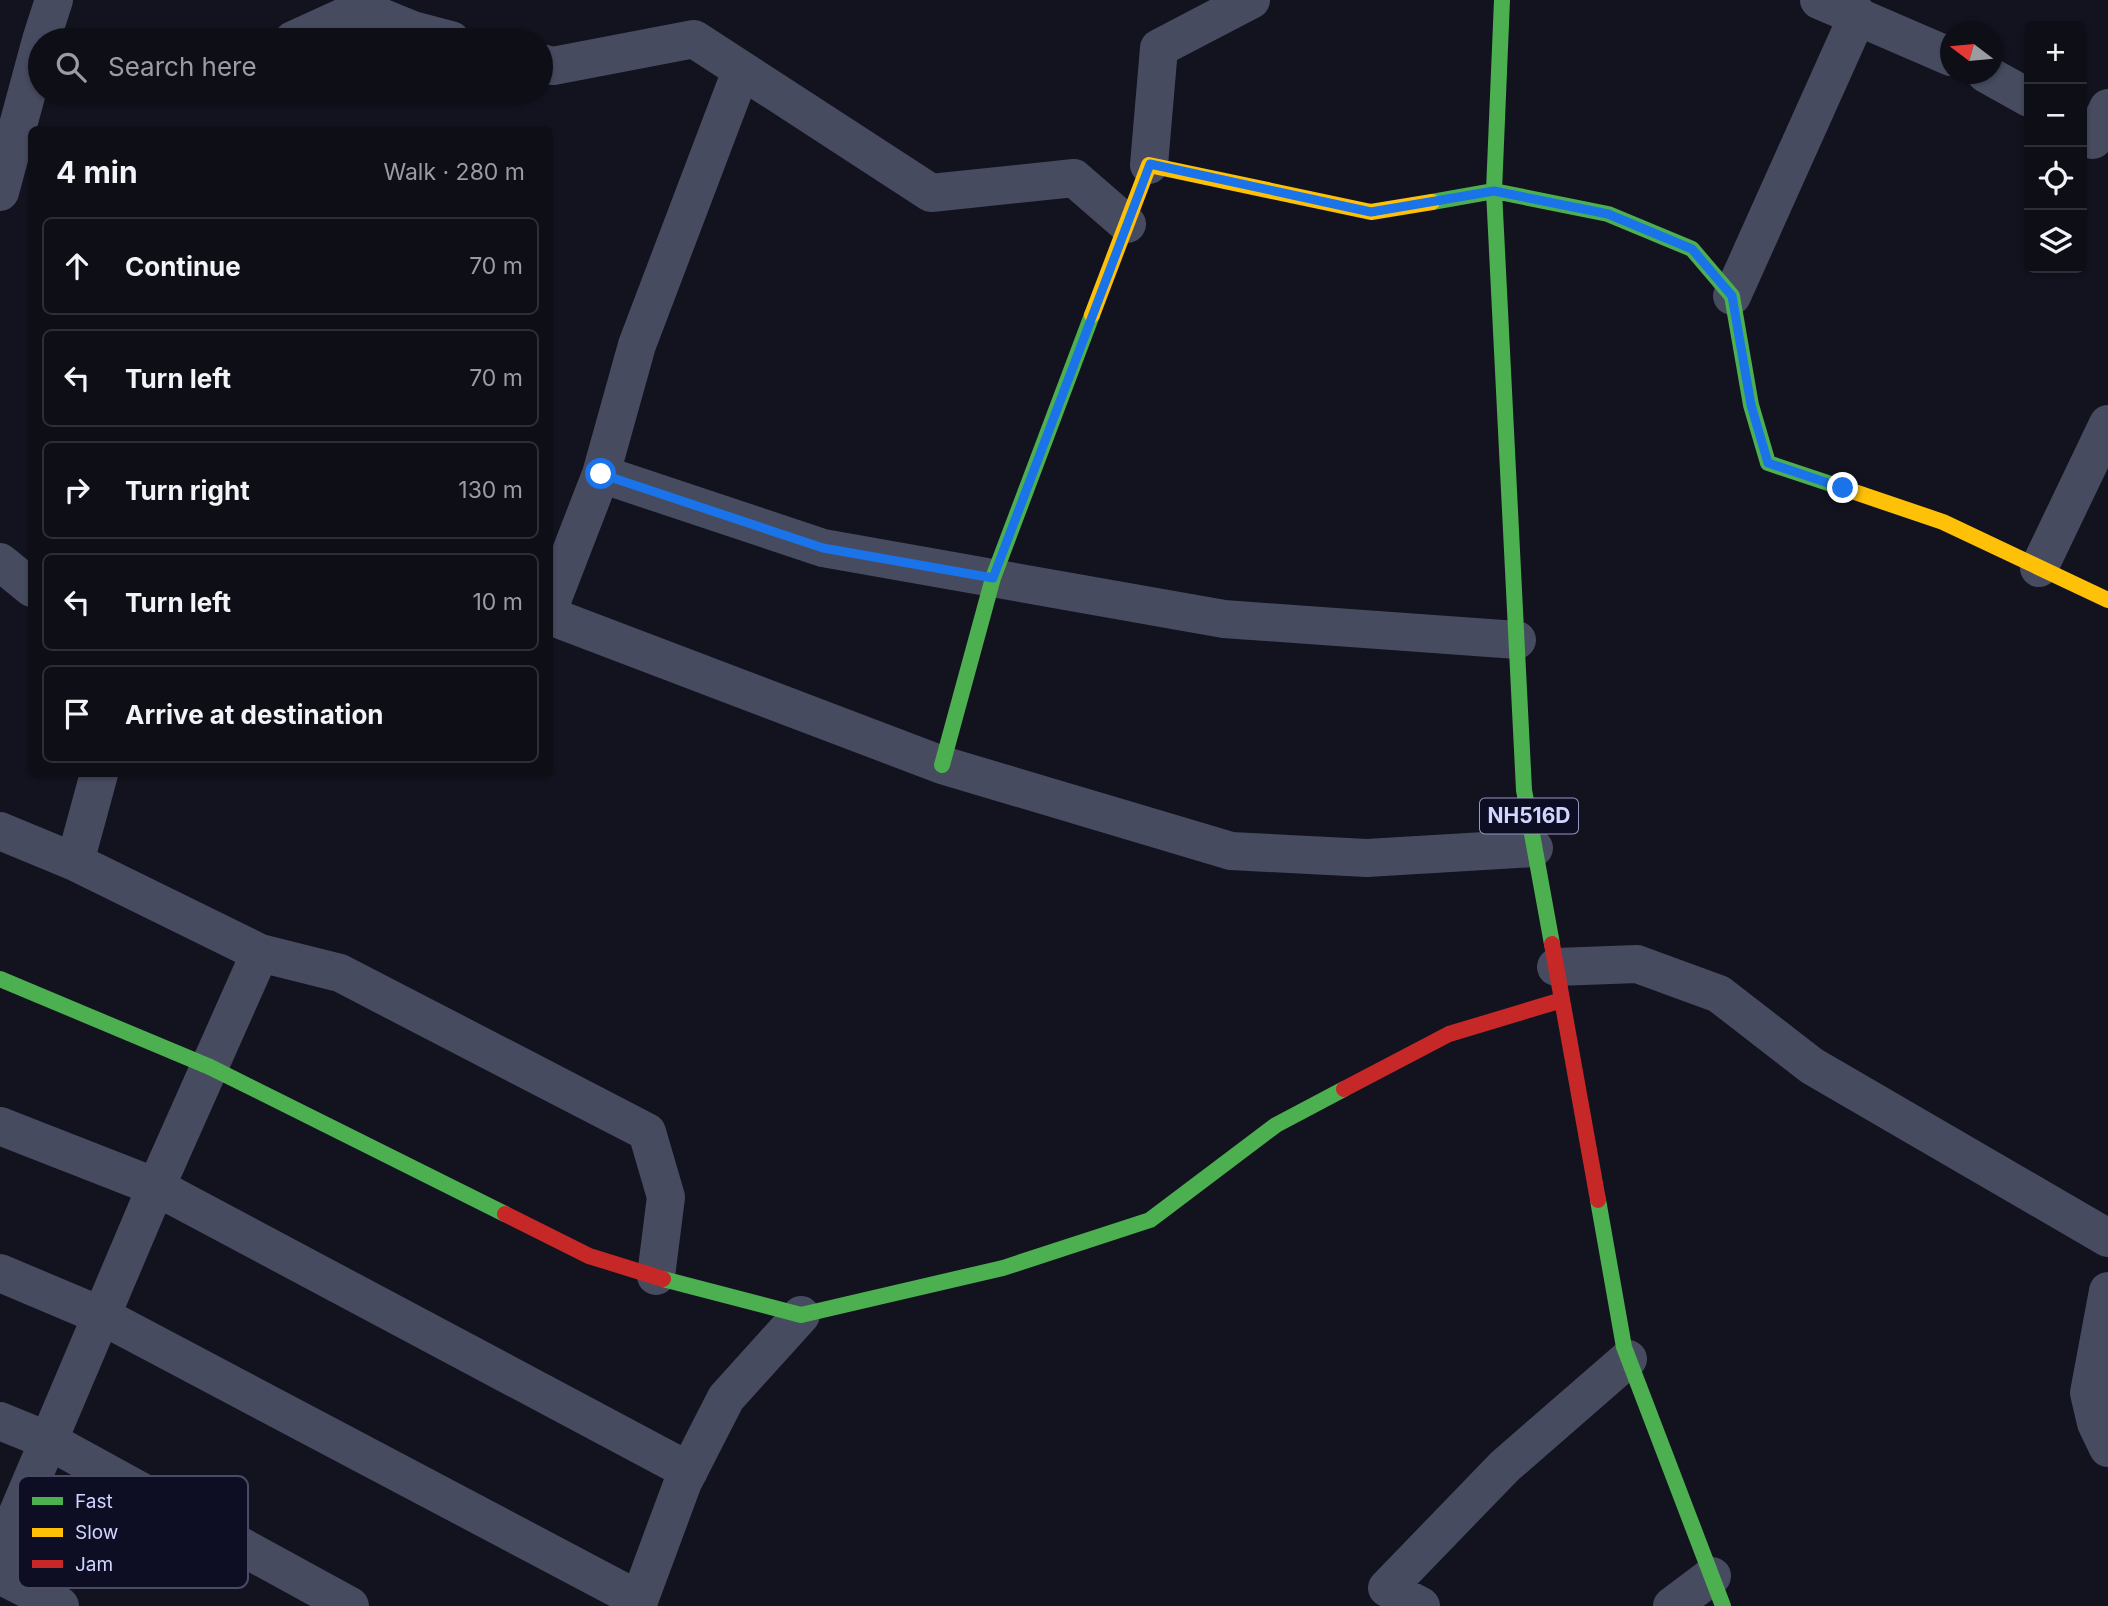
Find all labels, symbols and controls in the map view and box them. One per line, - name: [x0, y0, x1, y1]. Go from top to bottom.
- north arrow: [1940, 21, 2003, 84]
- map controls: [2024, 21, 2087, 273]
- button: +: [2024, 21, 2087, 84]
- search box: [28, 28, 553, 105]
- icon: search: [52, 48, 90, 86]
- text: Search here: [108, 51, 257, 82]
- button: −: [2024, 84, 2087, 147]
- button: locate: [2024, 147, 2087, 210]
- text: 4 min: [56, 154, 138, 190]
- text: Walk · 280 m: [383, 158, 525, 186]
- button: layers: [2024, 210, 2087, 273]
- icon: ahead: [58, 247, 96, 285]
- text: Continue: [125, 251, 241, 282]
- text: 70 m: [469, 252, 523, 280]
- icon: left: [58, 359, 96, 397]
- text: Turn left: [125, 363, 231, 394]
- text: 70 m: [469, 364, 523, 392]
- route start: [585, 458, 616, 489]
- icon: right: [58, 471, 96, 509]
- route end: [1827, 472, 1858, 503]
- text: Turn right: [125, 475, 250, 506]
- text: 130 m: [458, 476, 523, 504]
- icon: left: [58, 583, 96, 621]
- text: Turn left: [125, 587, 231, 618]
- text: 10 m: [473, 588, 523, 616]
- icon: arrive: [58, 695, 96, 733]
- text: Arrive at destination: [125, 699, 384, 730]
- road number: NH516D: [1480, 798, 1578, 834]
- legend: [18, 1476, 248, 1588]
- text: Fast: [75, 1490, 113, 1513]
- text: Slow: [75, 1521, 118, 1544]
- text: Jam: [75, 1553, 113, 1576]

